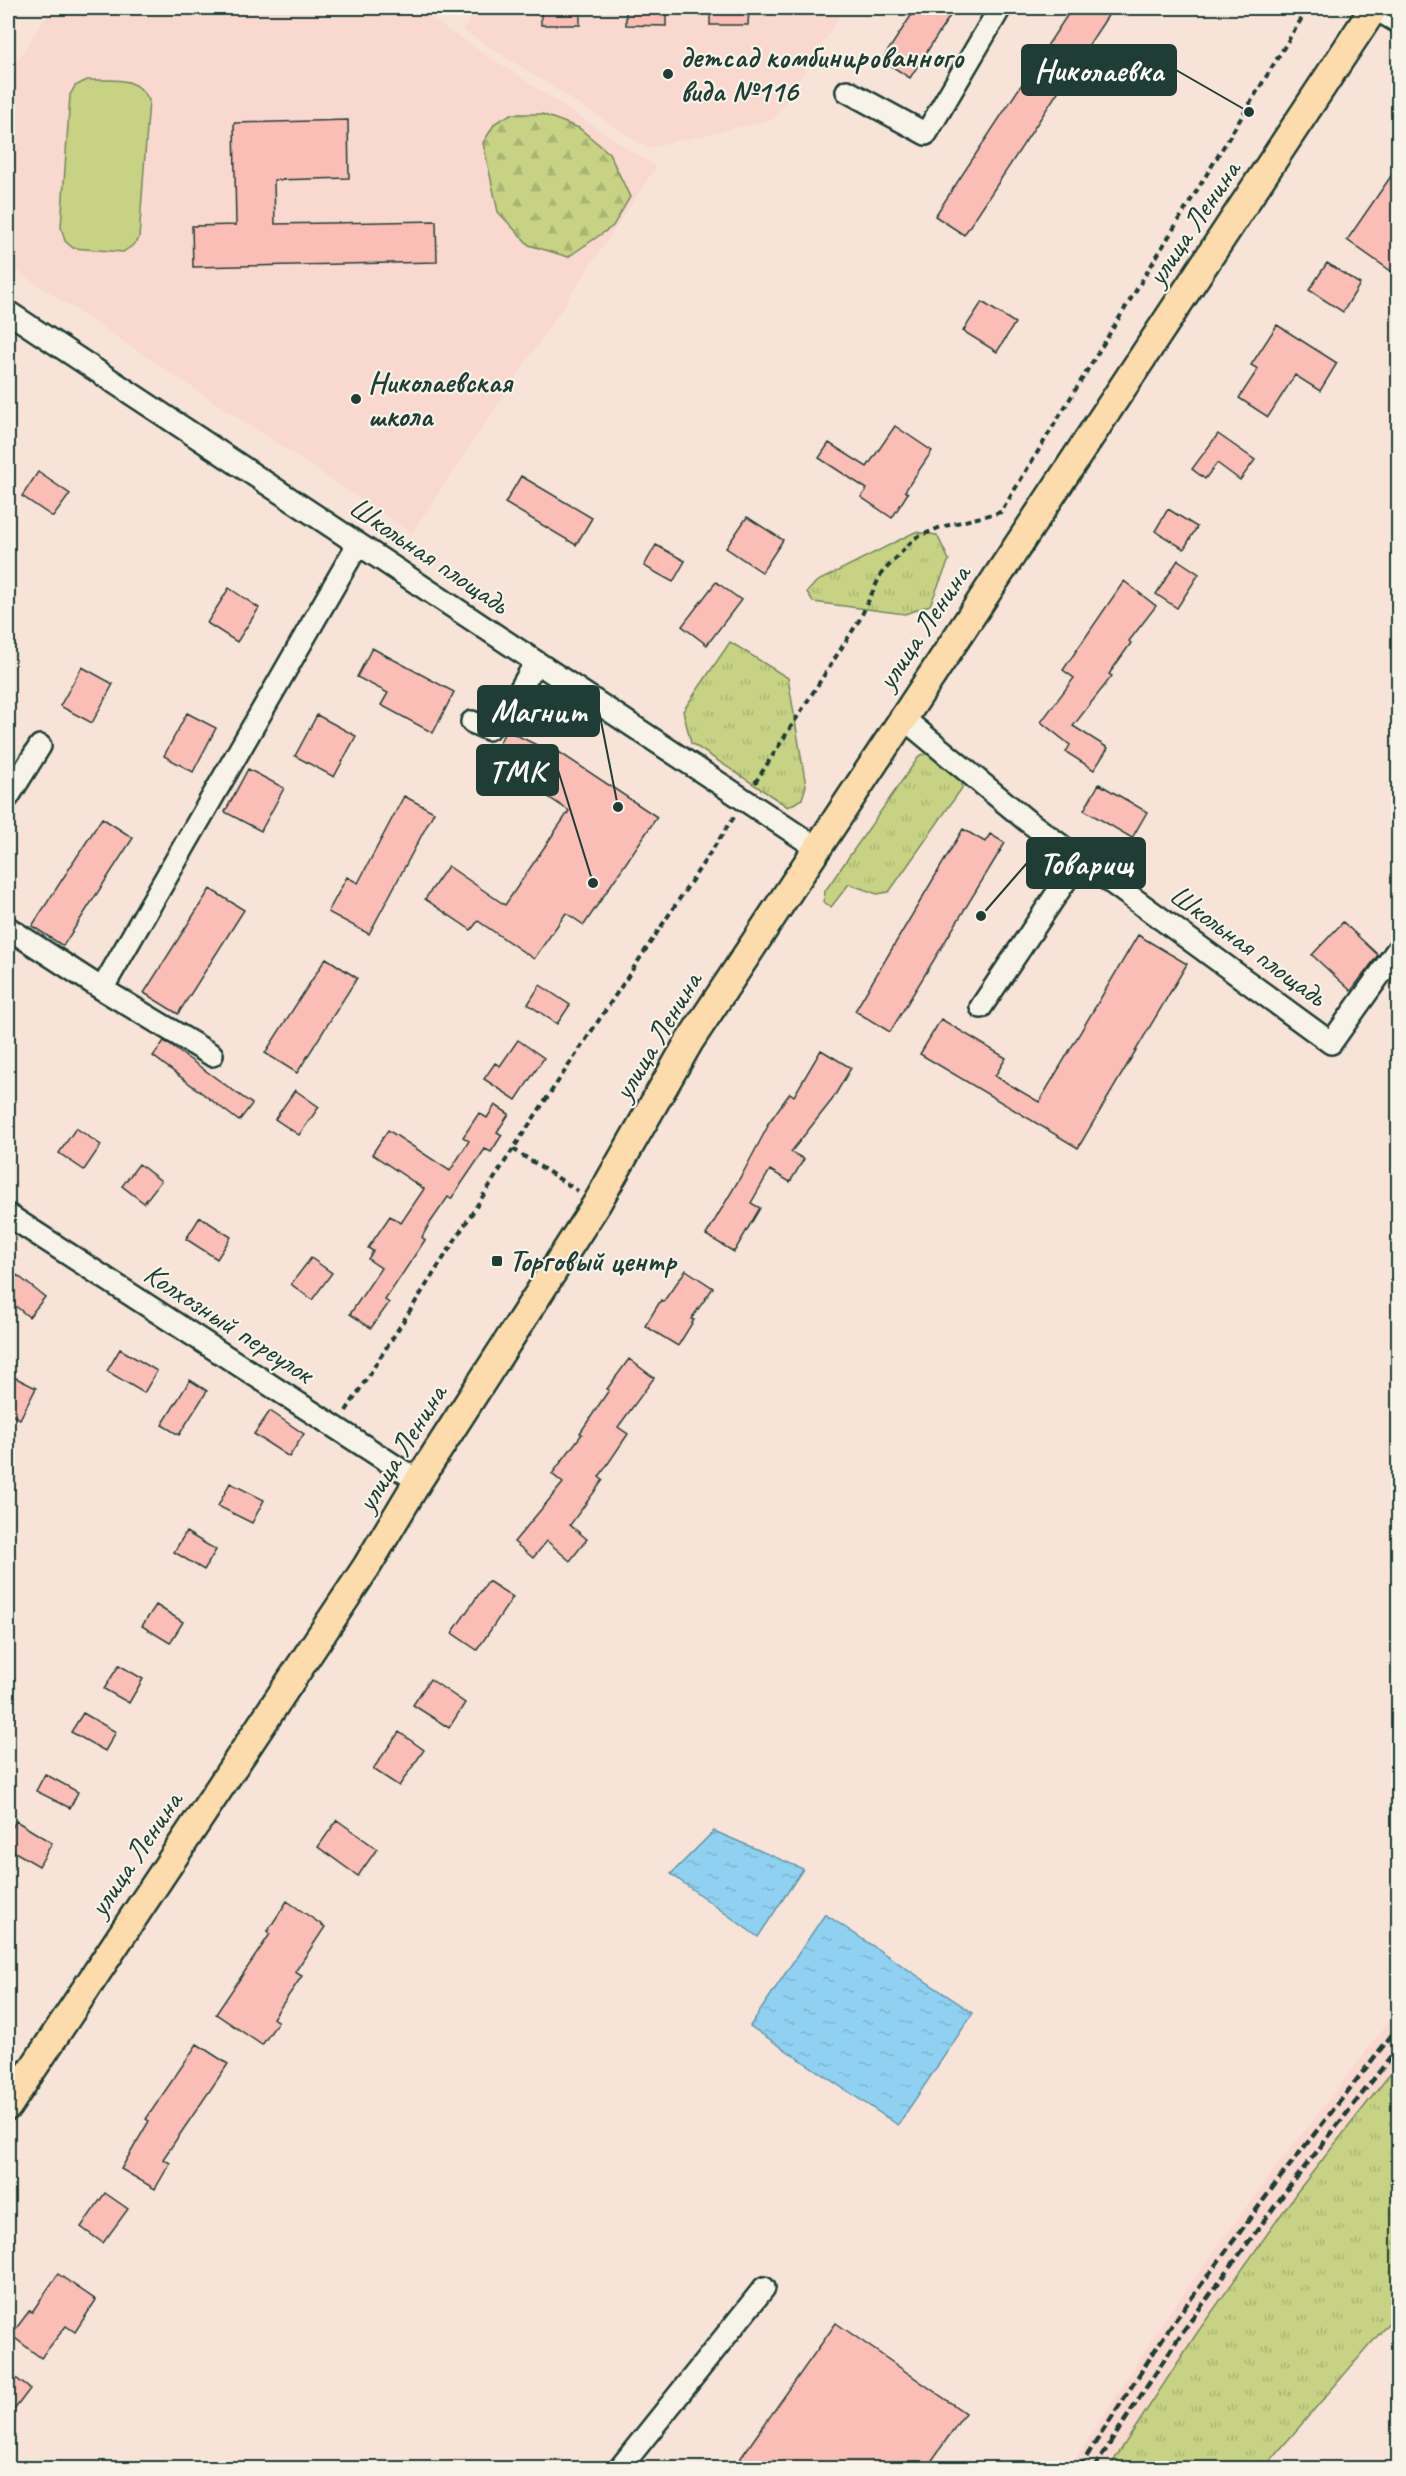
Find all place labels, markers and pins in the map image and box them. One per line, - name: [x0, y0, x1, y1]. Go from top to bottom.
- place label: детсад комбинированного вида №116: [680, 38, 965, 110]
- callout: Николаевка: [1022, 45, 1176, 95]
- marker: детсад комбинированного вида №116: [661, 67, 675, 81]
- place label: Николаевская школа: [368, 363, 514, 435]
- marker: Николаевская школа: [349, 392, 363, 406]
- callout: Магнит: [478, 686, 599, 736]
- callout: ТМК: [477, 745, 558, 795]
- callout: Товарищ: [1027, 838, 1145, 888]
- place label: Торговый центр: [509, 1242, 678, 1280]
- marker: Торговый центр: [490, 1254, 504, 1268]

